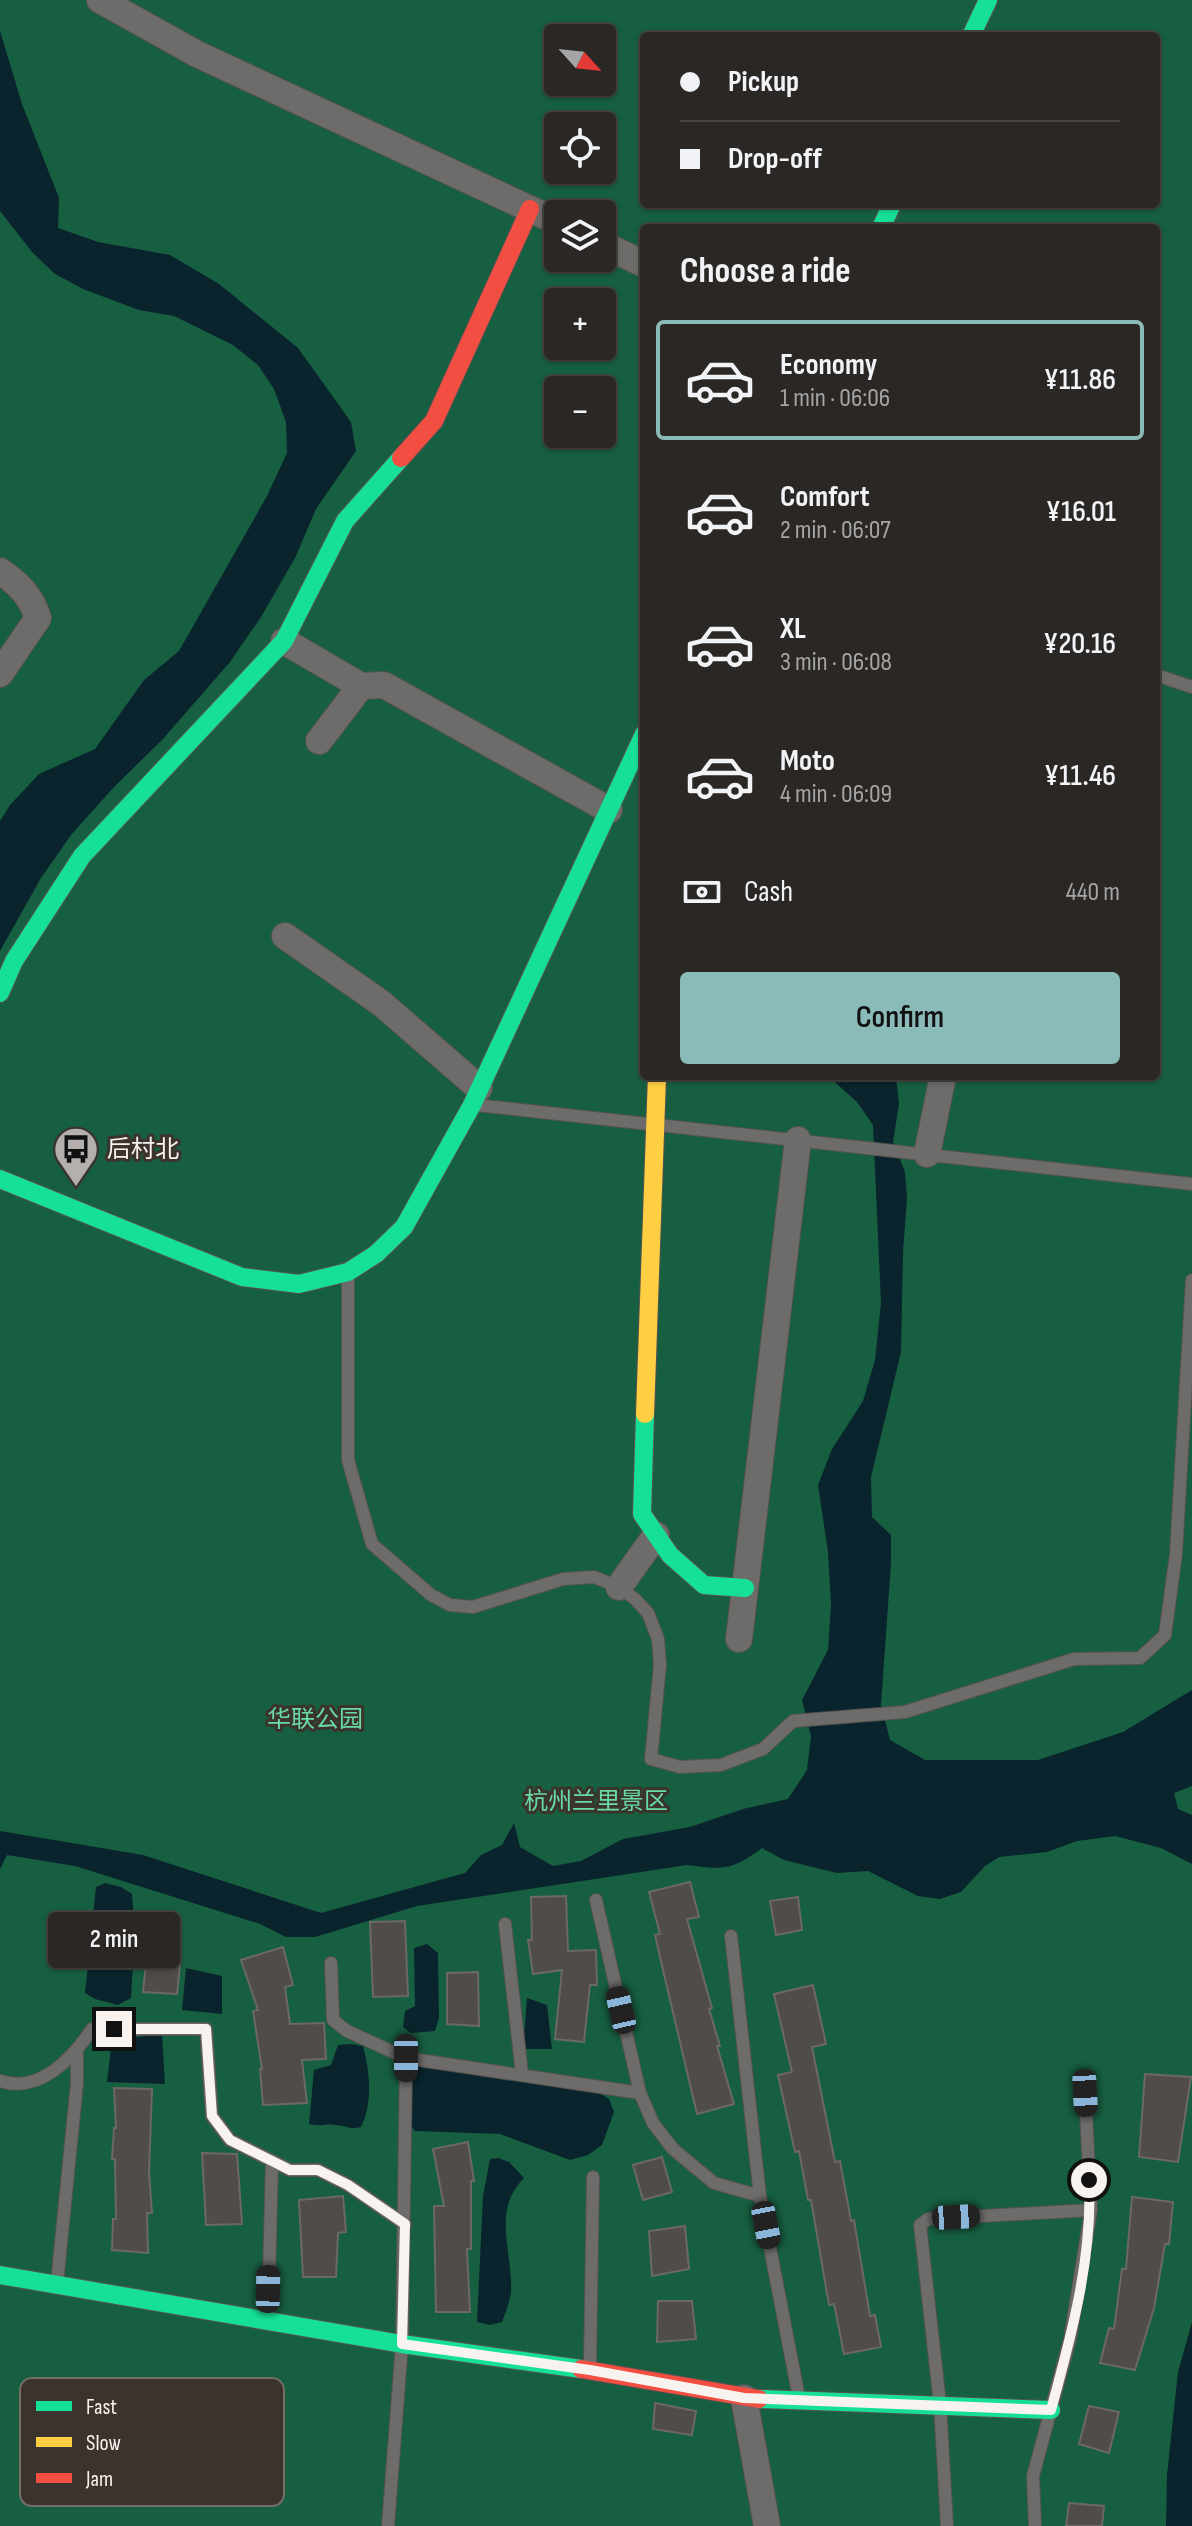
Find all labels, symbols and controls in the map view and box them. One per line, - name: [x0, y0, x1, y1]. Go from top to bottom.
- north arrow: [544, 24, 616, 96]
- map controls: [544, 24, 616, 448]
- text: Pickup: [728, 64, 799, 100]
- button: locate: [544, 112, 616, 184]
- text: Drop-off: [728, 141, 822, 177]
- button: layers: [544, 200, 616, 272]
- text: Choose a ride: [680, 250, 851, 293]
- button: +: [544, 288, 616, 360]
- icon: car: [684, 344, 756, 416]
- text: Economy: [780, 347, 877, 383]
- text: ¥11.86: [1044, 362, 1116, 398]
- button: −: [544, 376, 616, 448]
- text: 1 min · 06:06: [780, 383, 890, 414]
- icon: car: [684, 476, 756, 548]
- text: Comfort: [780, 479, 870, 515]
- text: ¥16.01: [1046, 494, 1116, 530]
- text: 2 min · 06:07: [780, 515, 891, 546]
- icon: car: [684, 608, 756, 680]
- text: XL: [780, 611, 806, 647]
- text: ¥20.16: [1043, 626, 1116, 662]
- text: 3 min · 06:08: [780, 647, 892, 678]
- icon: car: [684, 740, 756, 812]
- text: Moto: [780, 743, 835, 779]
- text: ¥11.46: [1044, 758, 1116, 794]
- text: 4 min · 06:09: [780, 779, 892, 810]
- icon: cash: [680, 870, 724, 914]
- text: Cash: [744, 874, 793, 910]
- text: 440 m: [1066, 877, 1120, 908]
- button: Confirm: [680, 972, 1120, 1064]
- bus stop icon: 后村北: [52, 1125, 100, 1188]
- place label: 后村北: [107, 1135, 179, 1164]
- park label: 华联公园: [267, 1705, 363, 1734]
- park label: 杭州兰里景区: [524, 1787, 668, 1816]
- callout: 2 min: [48, 1913, 180, 1969]
- text: 2 min: [90, 1924, 138, 1955]
- car: [604, 1984, 638, 2036]
- route end: [96, 2011, 132, 2047]
- car: [394, 2034, 418, 2082]
- car: [1072, 2068, 1098, 2118]
- route start: [1071, 2162, 1107, 2198]
- car: [750, 2199, 782, 2251]
- car: [931, 2204, 981, 2230]
- car: [256, 2265, 280, 2313]
- legend: [20, 2378, 284, 2506]
- text: Fast: [86, 2394, 117, 2421]
- text: Slow: [86, 2430, 121, 2457]
- text: Jam: [85, 2466, 113, 2493]

